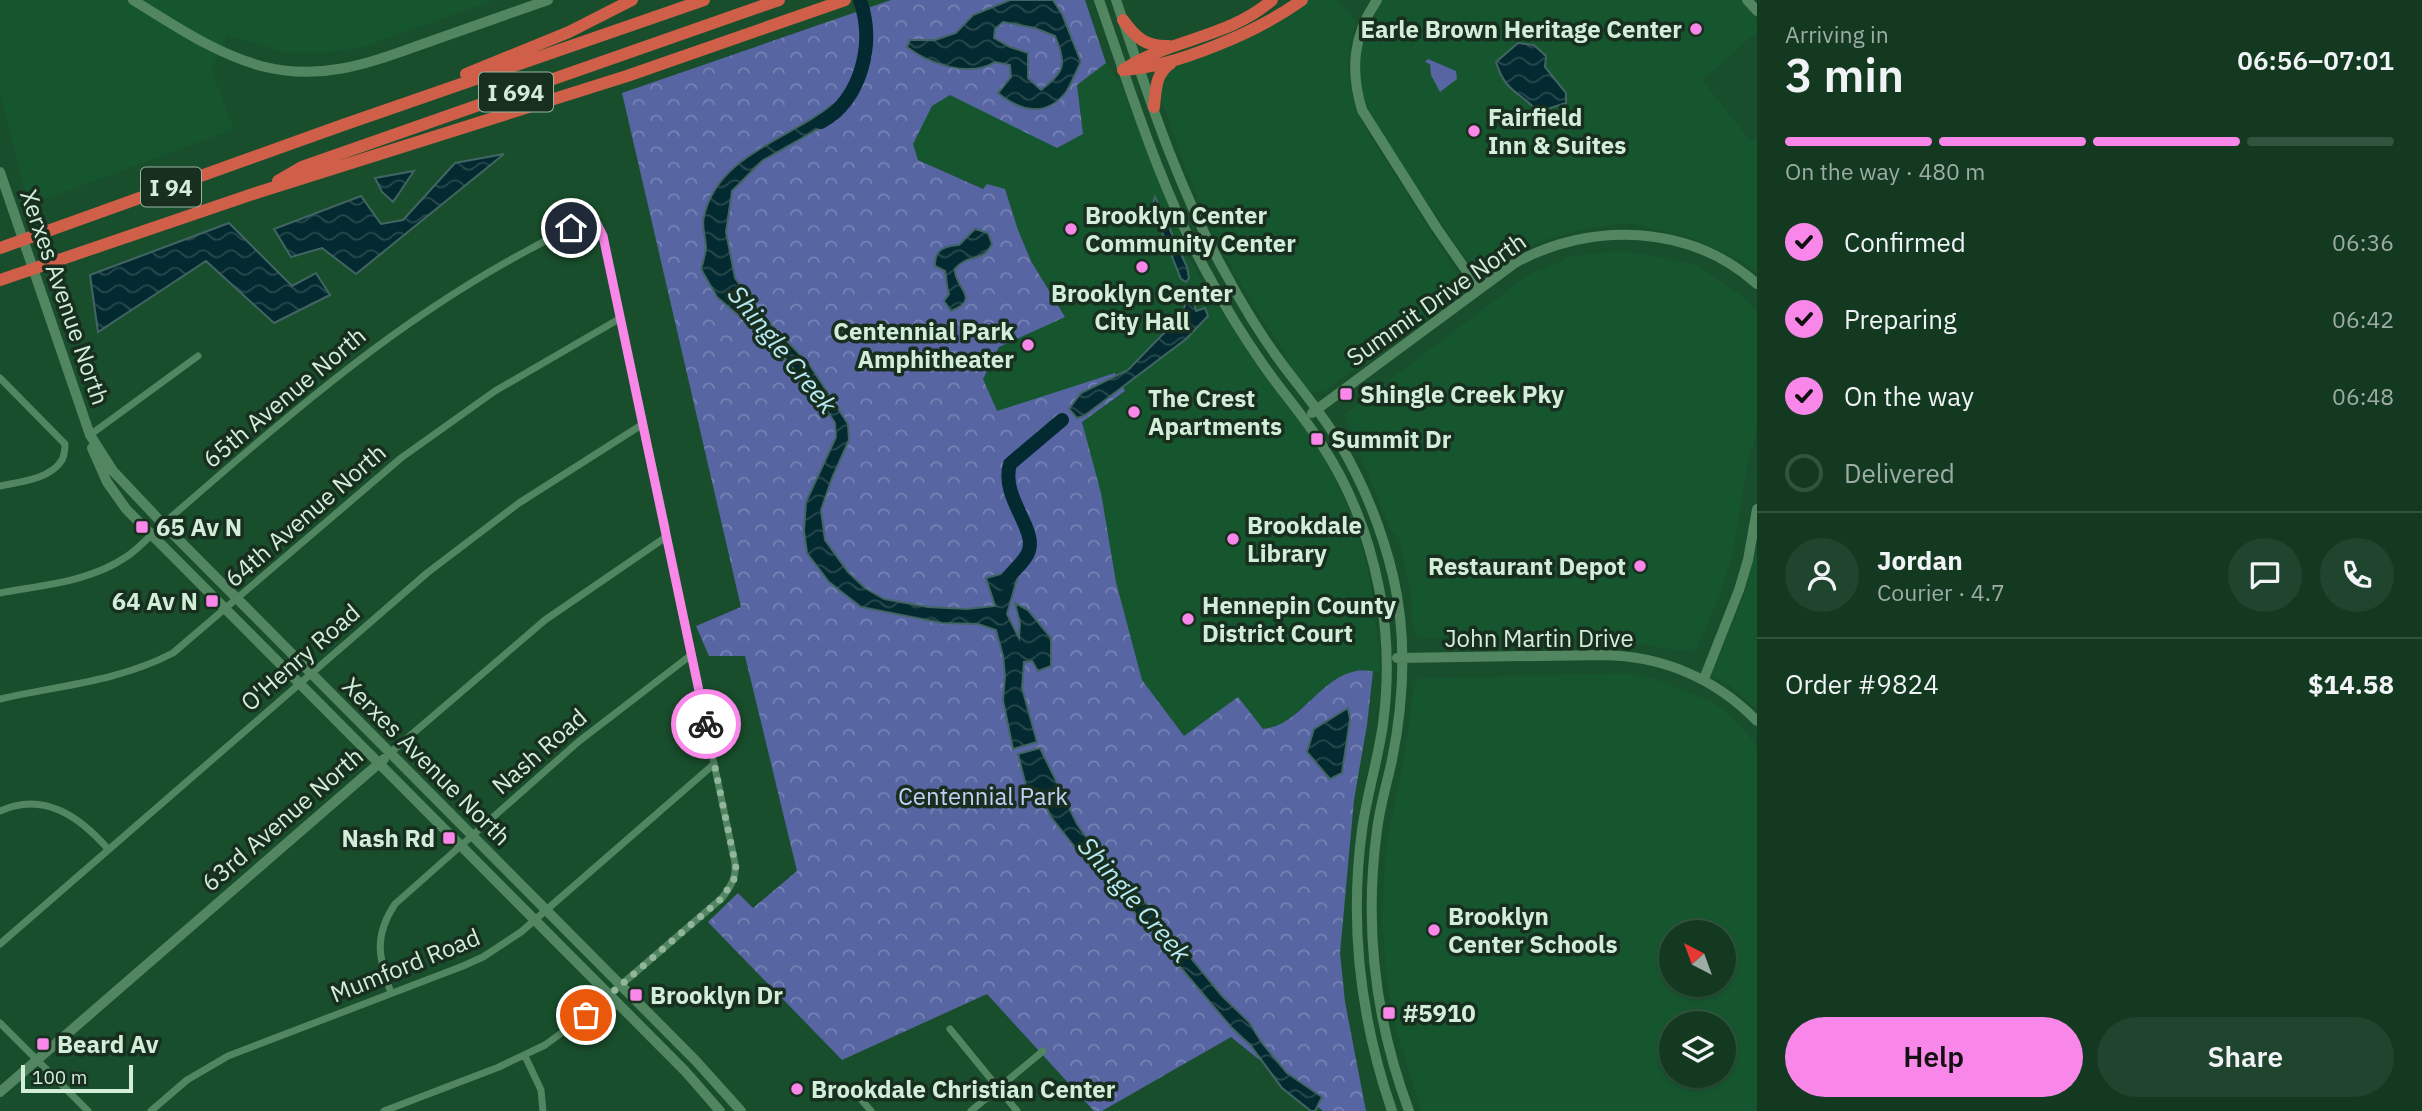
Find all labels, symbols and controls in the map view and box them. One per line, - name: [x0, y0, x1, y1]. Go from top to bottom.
- place label: Earle Brown Heritage Center: [1360, 13, 1682, 45]
- text: Arriving in: [1785, 19, 1889, 49]
- marker: Earle Brown Heritage Center: [1688, 21, 1704, 37]
- text: 06:56–07:01: [2237, 43, 2394, 77]
- text: 3 min: [1785, 45, 1904, 105]
- road number: I 694: [479, 72, 553, 111]
- place label: Fairfield Inn & Suites: [1488, 101, 1626, 161]
- marker: Fairfield Inn & Suites: [1466, 123, 1482, 139]
- text: On the way · 480 m: [1785, 156, 1985, 186]
- road number: I 94: [141, 168, 201, 206]
- street label: Xerxes Avenue North: [13, 185, 117, 409]
- pin: [541, 198, 601, 258]
- place label: Brooklyn Center Community Center: [1085, 199, 1296, 259]
- icon: home: [552, 209, 590, 247]
- marker: Brooklyn Center Community Center: [1063, 221, 1079, 237]
- icon: check: [1785, 223, 1823, 261]
- street label: Summit Drive North: [1340, 225, 1532, 373]
- text: Confirmed: [1844, 225, 1966, 259]
- text: 06:36: [2332, 227, 2394, 257]
- marker: Brooklyn Center City Hall: [1134, 259, 1150, 275]
- place label: Brooklyn Center City Hall: [1051, 277, 1233, 337]
- water label: Shingle Creek: [721, 278, 846, 421]
- icon: check: [1785, 300, 1823, 338]
- text: Preparing: [1844, 302, 1957, 336]
- text: 06:42: [2332, 304, 2394, 334]
- place label: Centennial Park Amphitheater: [833, 315, 1014, 375]
- street label: 65th Avenue North: [196, 319, 372, 475]
- marker: Centennial Park Amphitheater: [1020, 337, 1036, 353]
- icon: check: [1785, 377, 1823, 415]
- place label: Shingle Creek Pky: [1360, 378, 1564, 410]
- text: On the way: [1844, 379, 1974, 413]
- text: 06:48: [2332, 381, 2394, 411]
- place label: The Crest Apartments: [1148, 382, 1282, 442]
- marker: Shingle Creek Pky: [1338, 386, 1354, 402]
- marker: The Crest Apartments: [1126, 404, 1142, 420]
- place label: Summit Dr: [1331, 423, 1452, 455]
- marker: Summit Dr: [1309, 431, 1325, 447]
- street label: 64th Avenue North: [218, 436, 392, 594]
- text: Delivered: [1844, 456, 1955, 490]
- place label: Brookdale Library: [1247, 509, 1362, 569]
- place label: 65 Av N: [156, 511, 242, 543]
- marker: 65 Av N: [134, 519, 150, 535]
- marker: Brookdale Library: [1225, 531, 1241, 547]
- button: person: [1785, 538, 1859, 612]
- button: chat: [2228, 538, 2302, 612]
- button: phone: [2320, 538, 2394, 612]
- text: Jordan: [1877, 543, 1963, 577]
- place label: Restaurant Depot: [1428, 550, 1626, 582]
- marker: Restaurant Depot: [1632, 558, 1648, 574]
- text: Courier · 4.7: [1877, 577, 2005, 607]
- place label: 64 Av N: [112, 585, 198, 617]
- place label: Hennepin County District Court: [1202, 589, 1396, 649]
- marker: 64 Av N: [204, 593, 220, 609]
- street label: O'Henry Road: [234, 596, 366, 718]
- marker: Hennepin County District Court: [1180, 611, 1196, 627]
- street label: John Martin Drive: [1444, 622, 1634, 654]
- text: Order #9824: [1785, 667, 1939, 701]
- text: $14.58: [2308, 667, 2394, 701]
- street label: Xerxes Avenue North: [336, 670, 518, 852]
- courier: [671, 689, 741, 759]
- street label: Nash Road: [485, 701, 593, 801]
- icon: bike: [687, 705, 725, 743]
- street label: 63rd Avenue North: [194, 740, 370, 898]
- park label: Centennial Park: [898, 780, 1068, 812]
- place label: Nash Rd: [341, 822, 435, 854]
- water label: Shingle Creek: [1071, 829, 1199, 969]
- marker: Nash Rd: [441, 830, 457, 846]
- place label: Brooklyn Center Schools: [1448, 900, 1618, 960]
- street label: Mumford Road: [325, 920, 485, 1010]
- north arrow: [1659, 920, 1736, 998]
- map controls: [1659, 920, 1736, 1088]
- marker: Brooklyn Center Schools: [1426, 922, 1442, 938]
- place label: Brooklyn Dr: [650, 979, 783, 1011]
- pin: [556, 985, 616, 1045]
- marker: Brooklyn Dr: [628, 987, 644, 1003]
- icon: bag: [567, 996, 605, 1034]
- place label: #5910: [1403, 997, 1476, 1029]
- marker: #5910: [1381, 1005, 1397, 1021]
- button: layers: [1659, 1011, 1736, 1088]
- button: Help: [1785, 1017, 2083, 1097]
- button: Share: [2097, 1017, 2394, 1097]
- place label: Beard Av: [57, 1028, 159, 1060]
- marker: Beard Av: [35, 1036, 51, 1052]
- scale bar: [21, 1062, 133, 1094]
- text: 100 m: [32, 1065, 87, 1089]
- place label: Brookdale Christian Center: [811, 1073, 1116, 1105]
- marker: Brookdale Christian Center: [789, 1081, 805, 1097]

